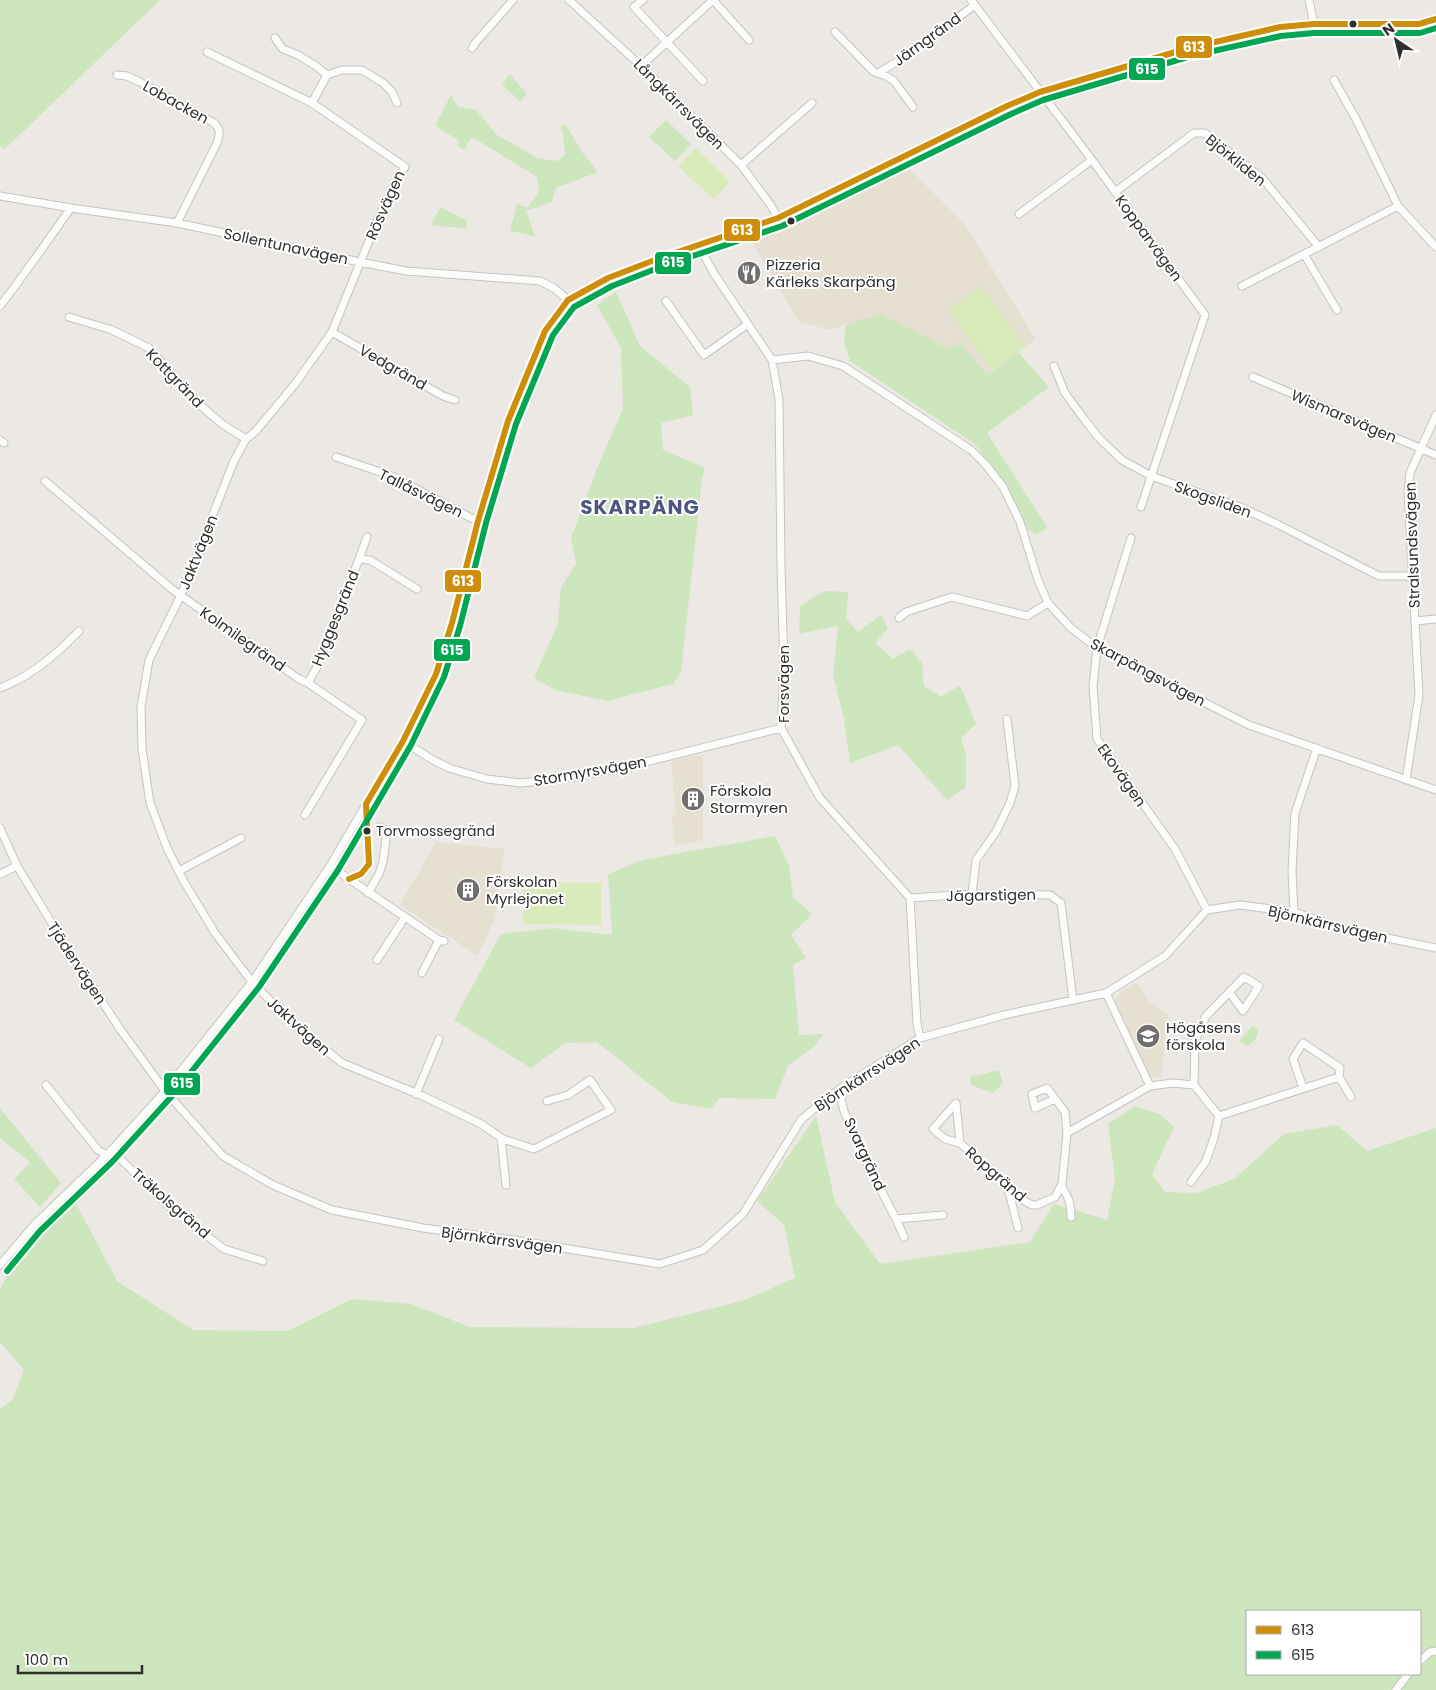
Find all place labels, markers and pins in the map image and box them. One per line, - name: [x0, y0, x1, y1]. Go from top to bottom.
- unlabelled marker: [1348, 19, 1358, 29]
- unlabelled marker: [786, 216, 796, 226]
- place label: Pizzeria Kärleks Skarpäng: [766, 254, 896, 292]
- restaurant icon: Pizzeria Kärleks Skarpäng: [736, 260, 762, 286]
- place label: Förskola Stormyren: [710, 780, 788, 818]
- building icon: Förskola Stormyren: [680, 786, 706, 812]
- place label: Torvmossegränd: [376, 821, 495, 841]
- marker: Torvmossegränd: [362, 826, 372, 836]
- place label: Förskolan Myrlejonet: [486, 871, 564, 909]
- building icon: Förskolan Myrlejonet: [455, 877, 481, 903]
- place label: Högåsens förskola: [1166, 1017, 1241, 1055]
- school or university icon: Högåsens förskola: [1135, 1023, 1161, 1049]

